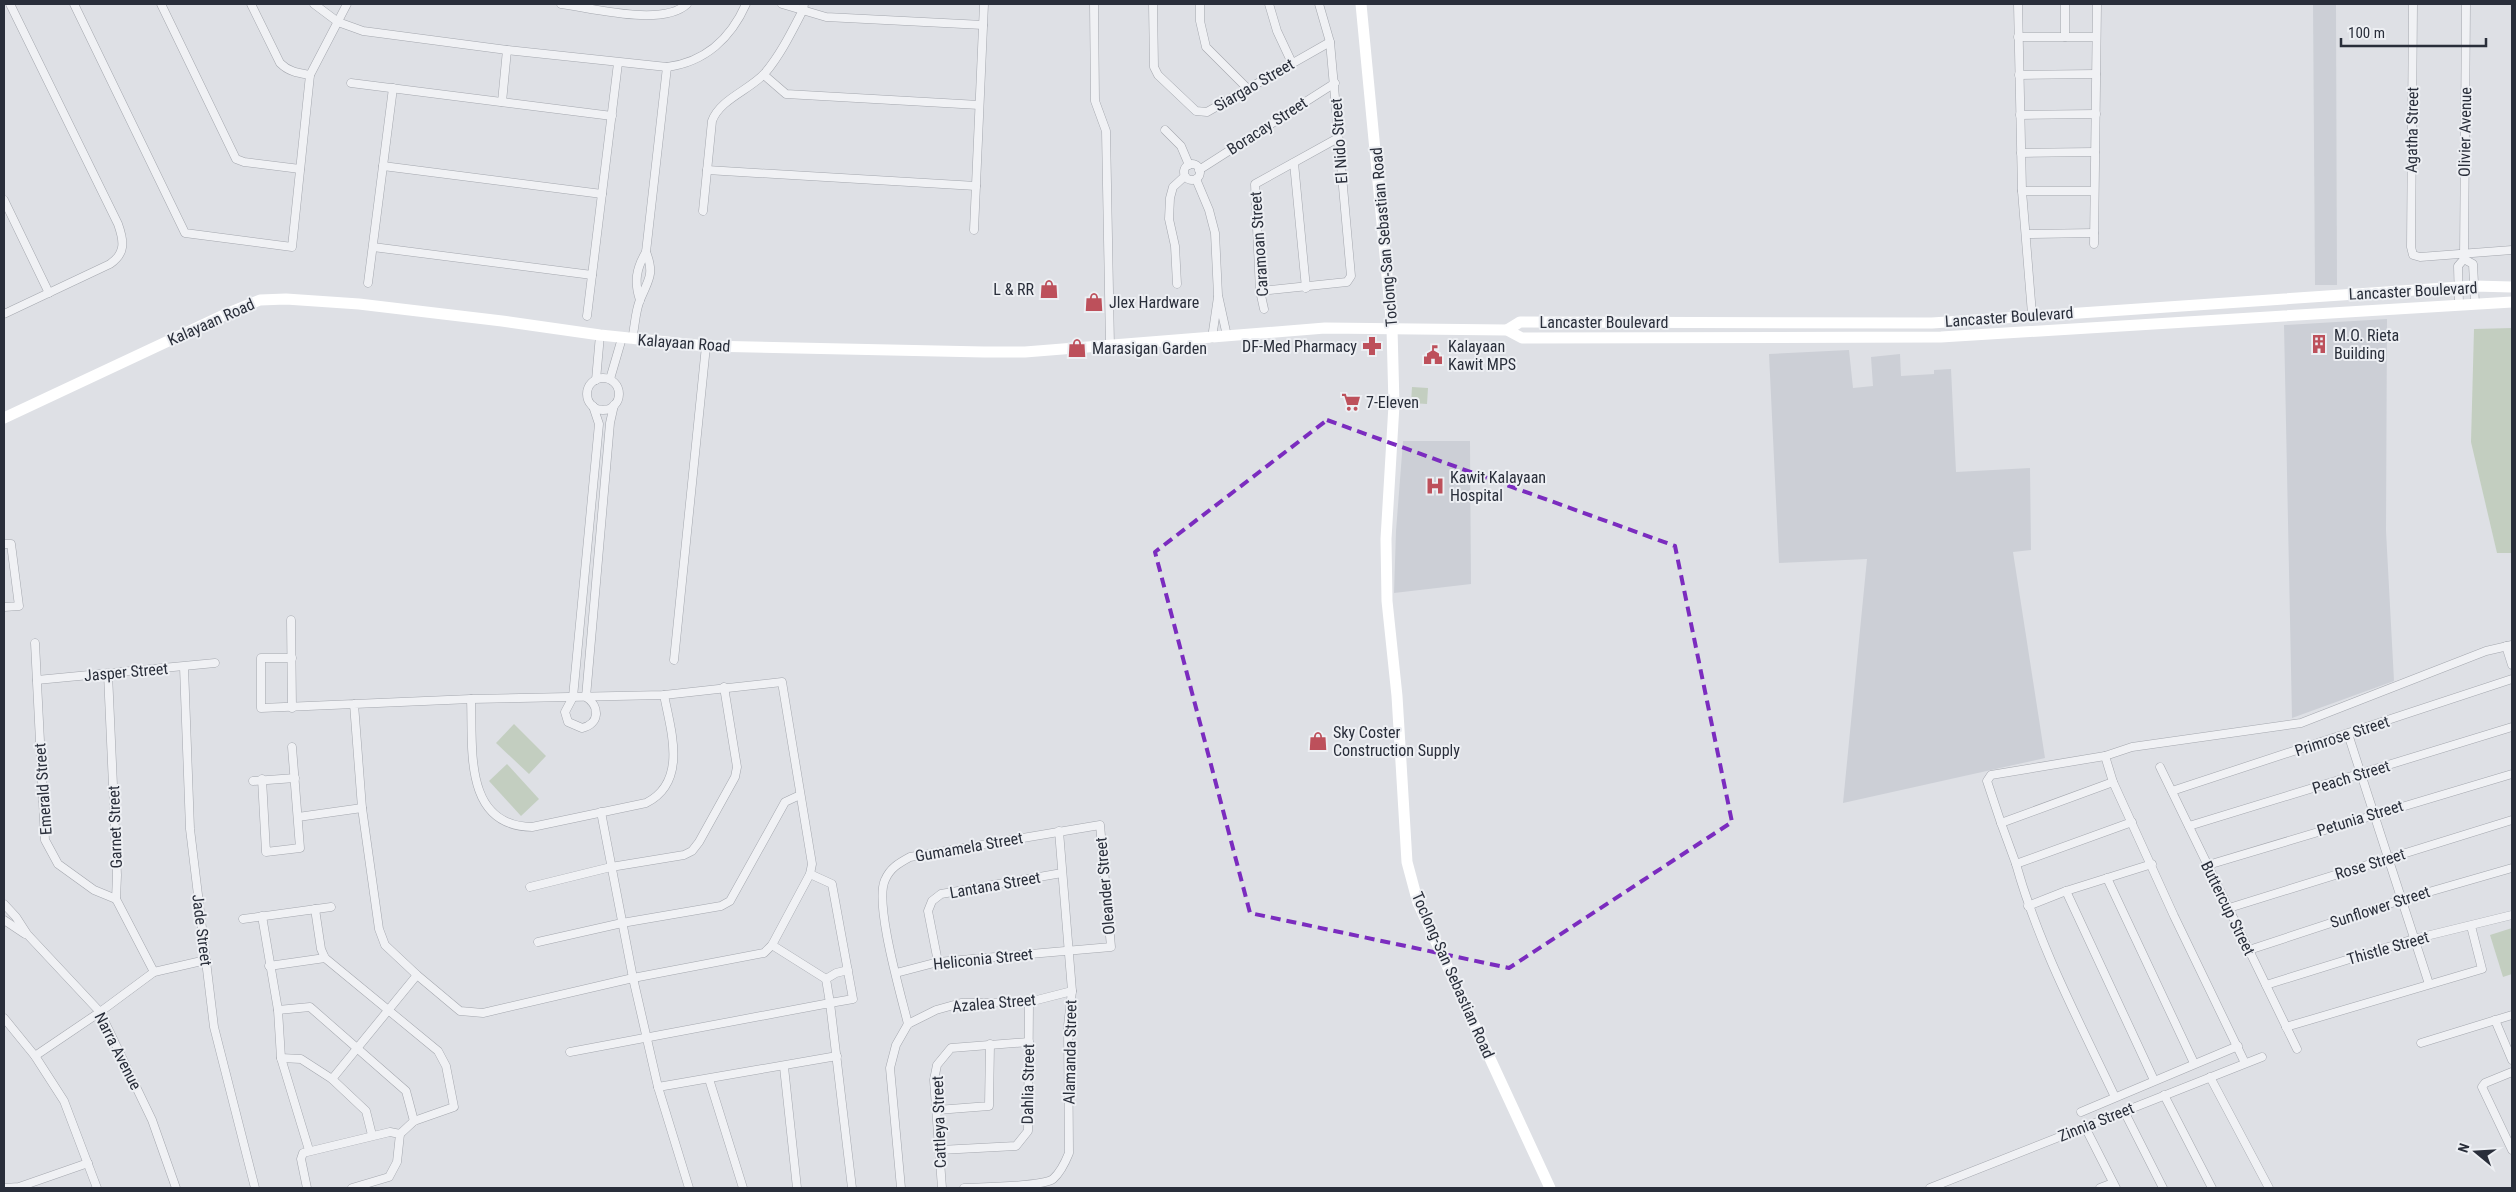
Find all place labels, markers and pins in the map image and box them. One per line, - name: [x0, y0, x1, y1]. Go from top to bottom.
- shop icon: L & RR: [1038, 278, 1060, 300]
- place label: L & RR: [993, 280, 1035, 299]
- shop icon: Jlex Hardware: [1083, 291, 1105, 313]
- place label: Jlex Hardware: [1109, 293, 1199, 312]
- place label: M.O. Rieta Building: [2334, 326, 2399, 363]
- building icon: M.O. Rieta Building: [2308, 333, 2330, 355]
- pharmacy icon: DF-Med Pharmacy: [1361, 335, 1383, 357]
- shop icon: Marasigan Garden: [1066, 337, 1088, 359]
- place label: DF-Med Pharmacy: [1242, 337, 1357, 356]
- place label: Kalayaan Kawit MPS: [1448, 337, 1516, 374]
- place label: Marasigan Garden: [1092, 339, 1207, 358]
- public building icon: Kalayaan Kawit MPS: [1422, 344, 1444, 366]
- supermarket icon: 7-Eleven: [1340, 391, 1362, 413]
- place label: 7-Eleven: [1366, 393, 1419, 412]
- place label: Kawit Kalayaan Hospital: [1450, 468, 1546, 505]
- hospital icon: Kawit Kalayaan Hospital: [1424, 475, 1446, 497]
- place label: Sky Coster Construction Supply: [1333, 723, 1460, 760]
- shop icon: Sky Coster Construction Supply: [1307, 730, 1329, 752]

